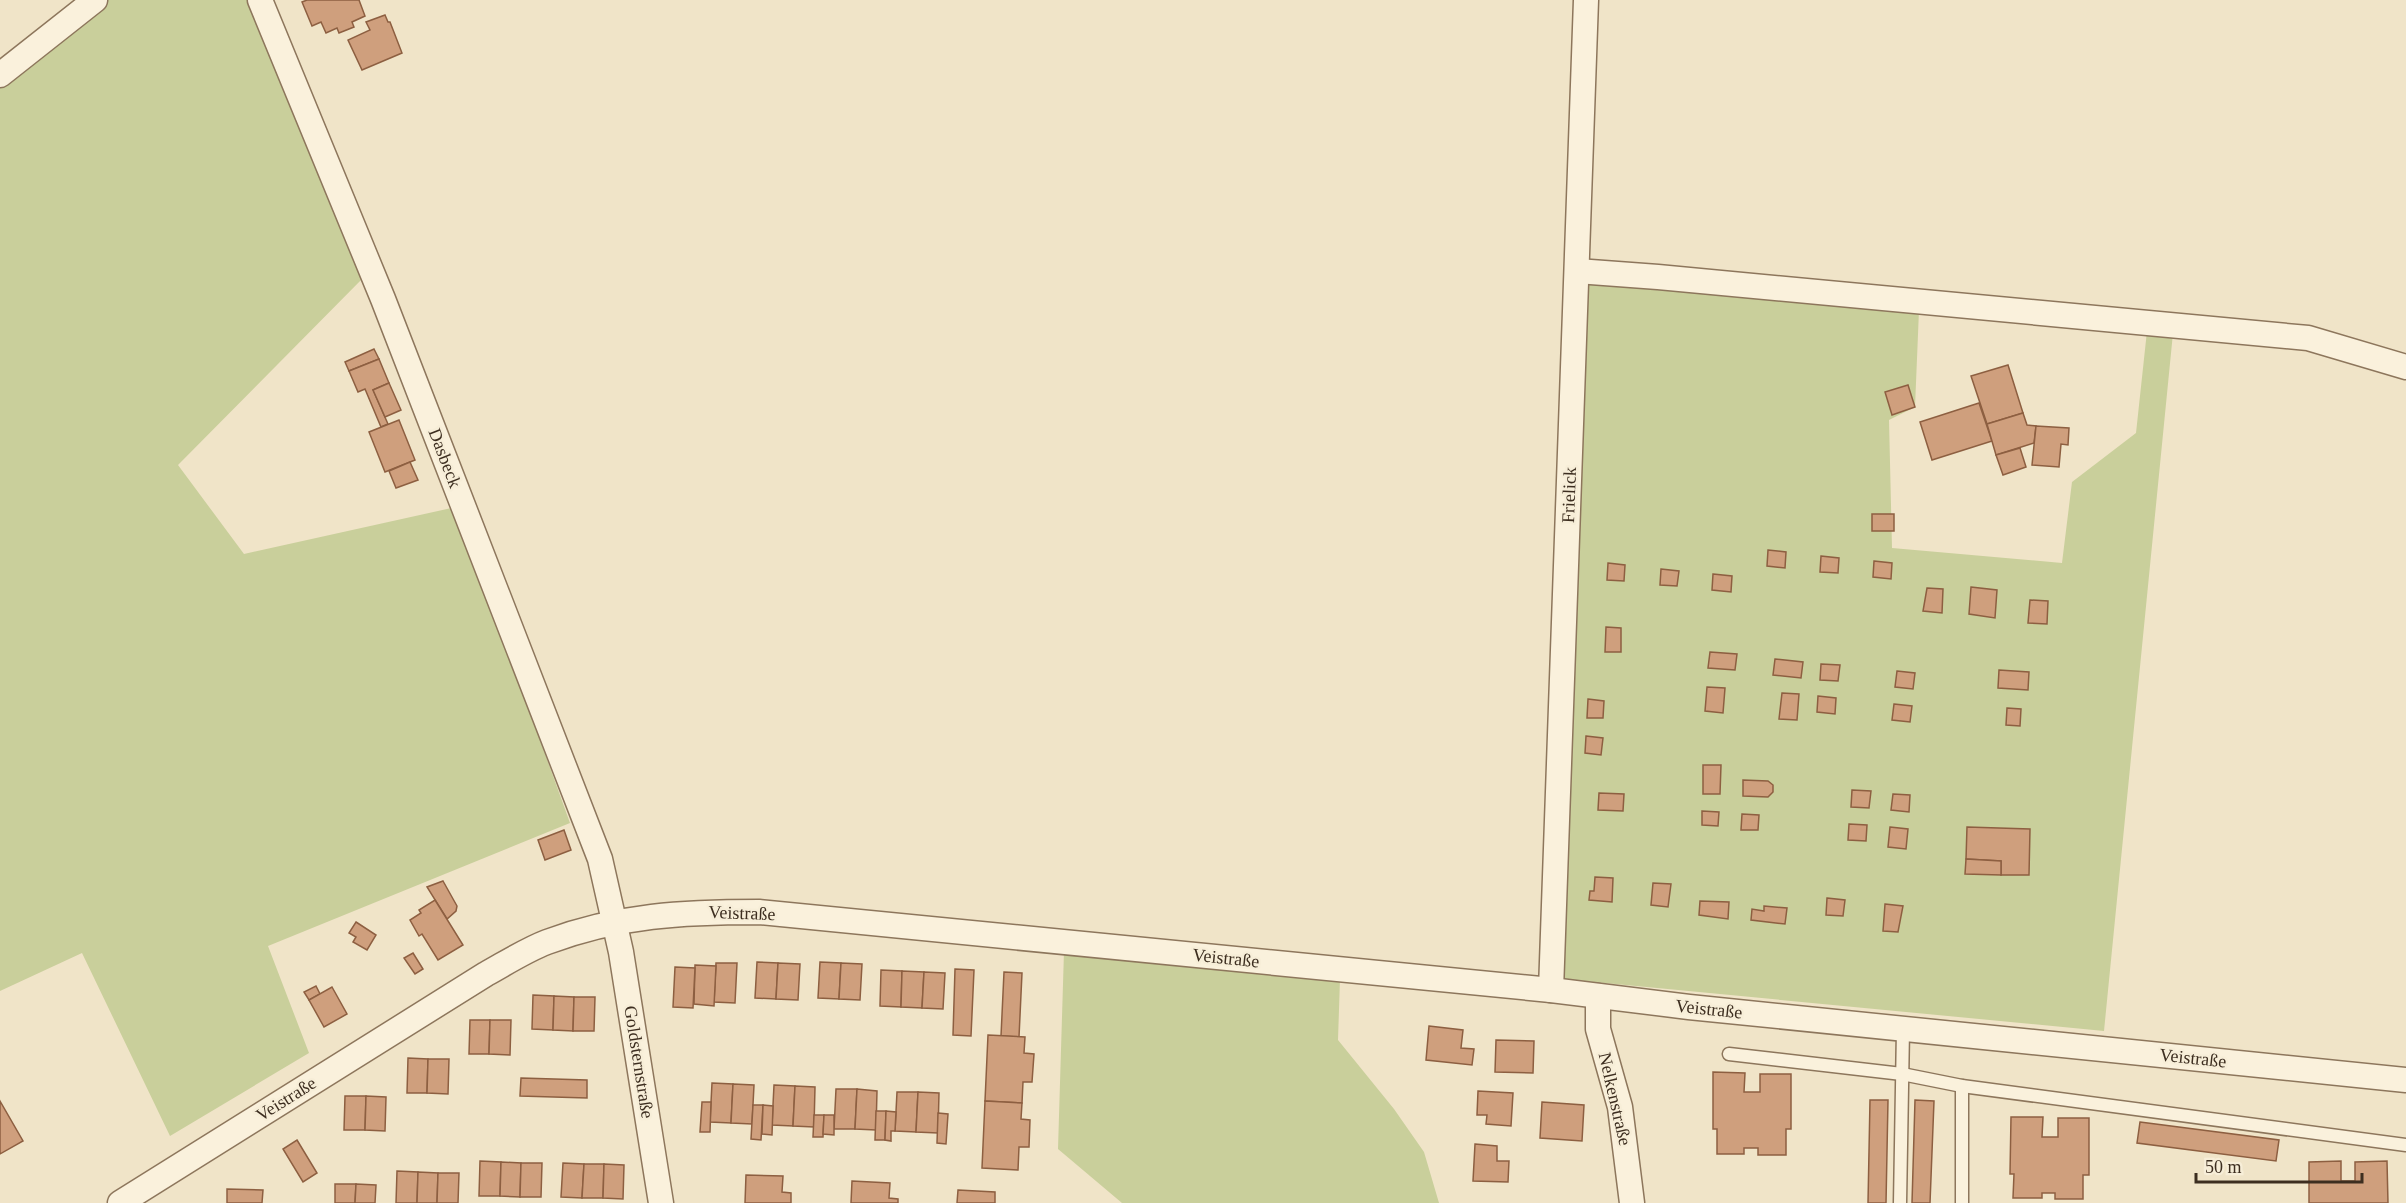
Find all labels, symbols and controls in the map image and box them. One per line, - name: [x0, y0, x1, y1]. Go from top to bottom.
- street label: Dasbeck: [425, 425, 465, 491]
- street label: Frielick: [1558, 467, 1580, 523]
- street label: Veistraße: [708, 902, 776, 924]
- street label: Veistraße: [1192, 945, 1260, 971]
- street label: Veistraße: [1675, 996, 1743, 1022]
- street label: Goldsternstraße: [620, 1004, 658, 1120]
- street label: Veistraße: [2159, 1045, 2227, 1071]
- street label: Nelkenstraße: [1595, 1050, 1635, 1148]
- street label: Veistraße: [252, 1073, 320, 1125]
- scale bar: [2196, 1146, 2362, 1184]
- text: 50 m: [2205, 1157, 2242, 1177]

